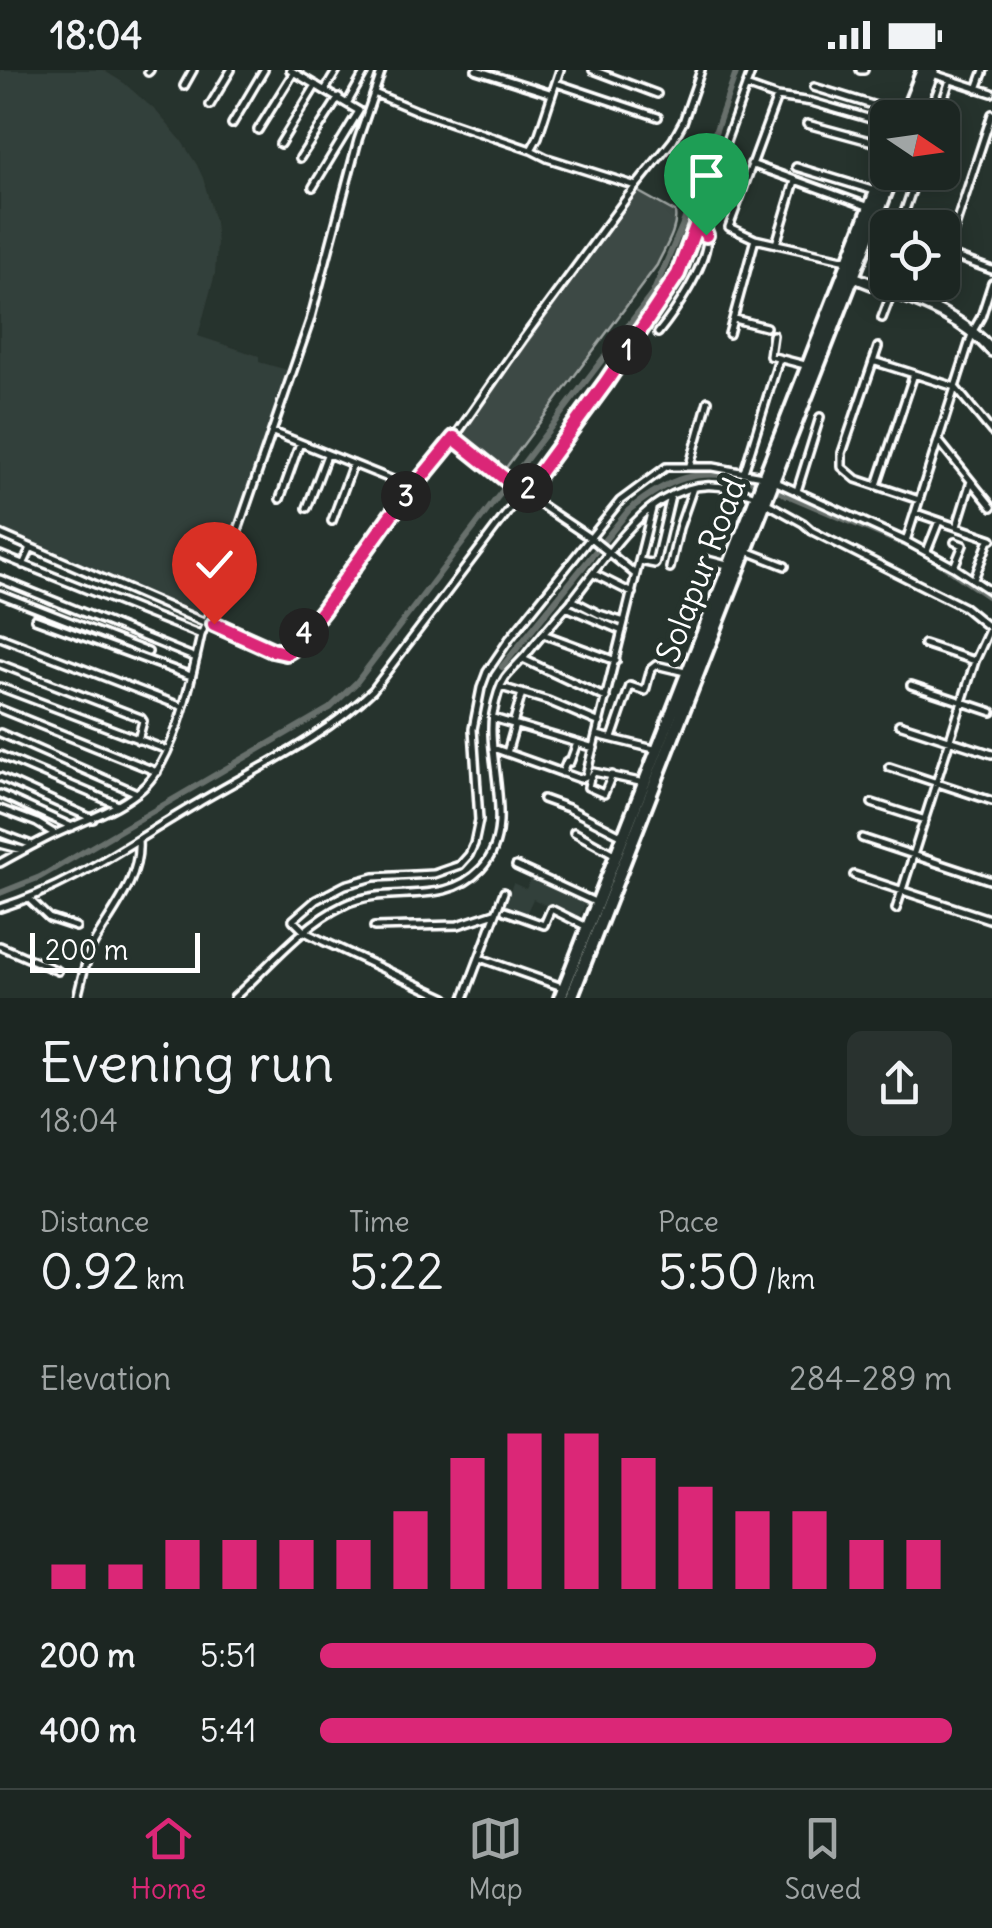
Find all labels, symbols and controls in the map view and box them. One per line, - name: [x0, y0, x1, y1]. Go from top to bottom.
- text: 18:04: [50, 12, 143, 59]
- north arrow: [870, 100, 960, 190]
- map controls: [870, 100, 960, 300]
- pin: [664, 133, 749, 236]
- icon: arrive: [679, 148, 734, 203]
- button: locate: [870, 210, 960, 300]
- pin: 1: [602, 325, 652, 375]
- text: 1: [621, 332, 633, 368]
- pin: 2: [503, 463, 553, 513]
- text: 2: [520, 470, 536, 506]
- pin: 3: [381, 471, 431, 521]
- street label: Solapur Road: [647, 472, 754, 668]
- text: 3: [398, 478, 414, 514]
- pin: [172, 522, 257, 625]
- icon: check: [187, 537, 242, 592]
- pin: 4: [279, 608, 329, 658]
- text: 4: [296, 615, 312, 651]
- scale bar: [30, 928, 200, 973]
- text: 200 m: [45, 932, 128, 968]
- text: Evening run: [40, 1028, 334, 1097]
- button: share: [847, 1031, 952, 1136]
- text: 18:04: [40, 1100, 118, 1141]
- text: Distance: [40, 1204, 149, 1240]
- text: Time: [349, 1204, 410, 1240]
- text: Pace: [658, 1204, 719, 1240]
- text: 0.92: [40, 1240, 139, 1303]
- text: 5:22: [349, 1240, 444, 1303]
- text: 5:50: [658, 1240, 760, 1303]
- text: km: [139, 1261, 185, 1297]
- text: /km: [760, 1261, 815, 1297]
- text: Elevation: [40, 1358, 171, 1399]
- text: 284–289 m: [789, 1358, 952, 1399]
- text: 200 m: [40, 1635, 135, 1676]
- text: 5:51: [200, 1635, 257, 1676]
- text: 400 m: [40, 1710, 136, 1751]
- text: 5:41: [200, 1710, 257, 1751]
- tab: Home: [131, 1811, 206, 1907]
- tab: Map: [468, 1811, 523, 1907]
- tab: Saved: [784, 1811, 861, 1907]

